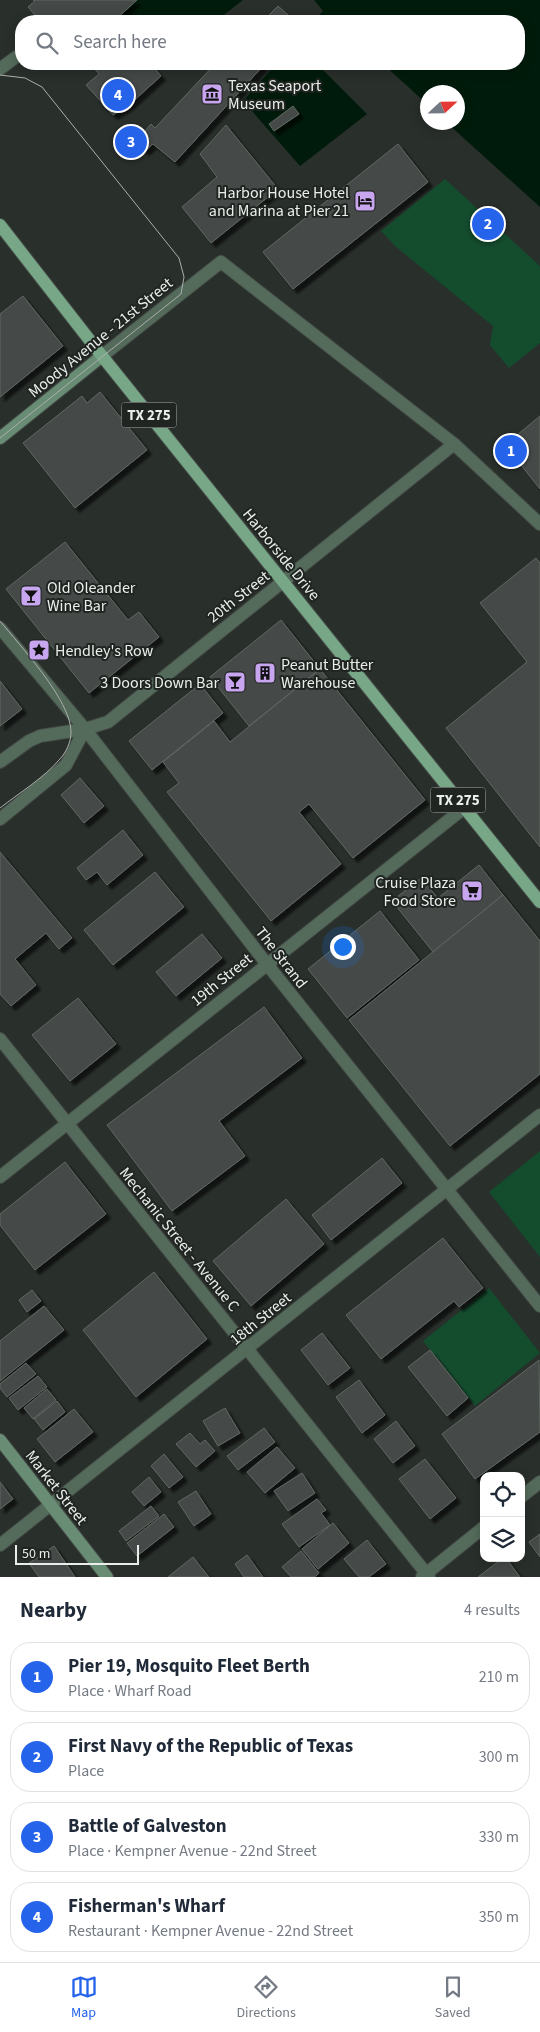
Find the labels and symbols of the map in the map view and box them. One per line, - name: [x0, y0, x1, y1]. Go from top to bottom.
- place label: Texas Seaport Museum: [228, 75, 322, 115]
- pin: 4: [102, 76, 134, 114]
- museum icon: Texas Seaport Museum: [200, 82, 224, 106]
- north arrow: [420, 85, 465, 130]
- pin: 3: [115, 123, 147, 161]
- place label: Harbor House Hotel and Marina at Pier 21: [209, 182, 349, 222]
- hotel icon: Harbor House Hotel and Marina at Pier 21: [353, 189, 377, 213]
- pin: 2: [472, 205, 504, 243]
- street label: Moody Avenue - 21st Street: [24, 272, 178, 403]
- road number: TX 275: [122, 402, 176, 428]
- pin: 1: [495, 432, 527, 470]
- street label: Harborside Drive: [237, 504, 325, 605]
- street label: 20th Street: [203, 565, 275, 628]
- place label: Old Oleander Wine Bar: [47, 577, 136, 617]
- bar icon: Old Oleander Wine Bar: [19, 584, 43, 608]
- place icon: Hendley's Row: [27, 638, 51, 662]
- place label: Hendley's Row: [55, 640, 154, 662]
- place label: Peanut Butter Warehouse: [281, 654, 374, 694]
- building icon: Peanut Butter Warehouse: [253, 661, 277, 685]
- bar icon: 3 Doors Down Bar: [223, 670, 247, 694]
- place label: 3 Doors Down Bar: [100, 672, 219, 694]
- road number: TX 275: [430, 788, 486, 812]
- place label: Cruise Plaza Food Store: [375, 872, 456, 912]
- supermarket icon: Cruise Plaza Food Store: [460, 879, 484, 903]
- street label: The Strand: [250, 922, 312, 993]
- your location: [330, 934, 356, 960]
- street label: 19th Street: [186, 948, 257, 1011]
- street label: Mechanic Street - Avenue C: [114, 1163, 244, 1316]
- street label: 18th Street: [225, 1287, 296, 1350]
- street label: Market Street: [20, 1446, 93, 1530]
- scale bar: [15, 1542, 139, 1565]

